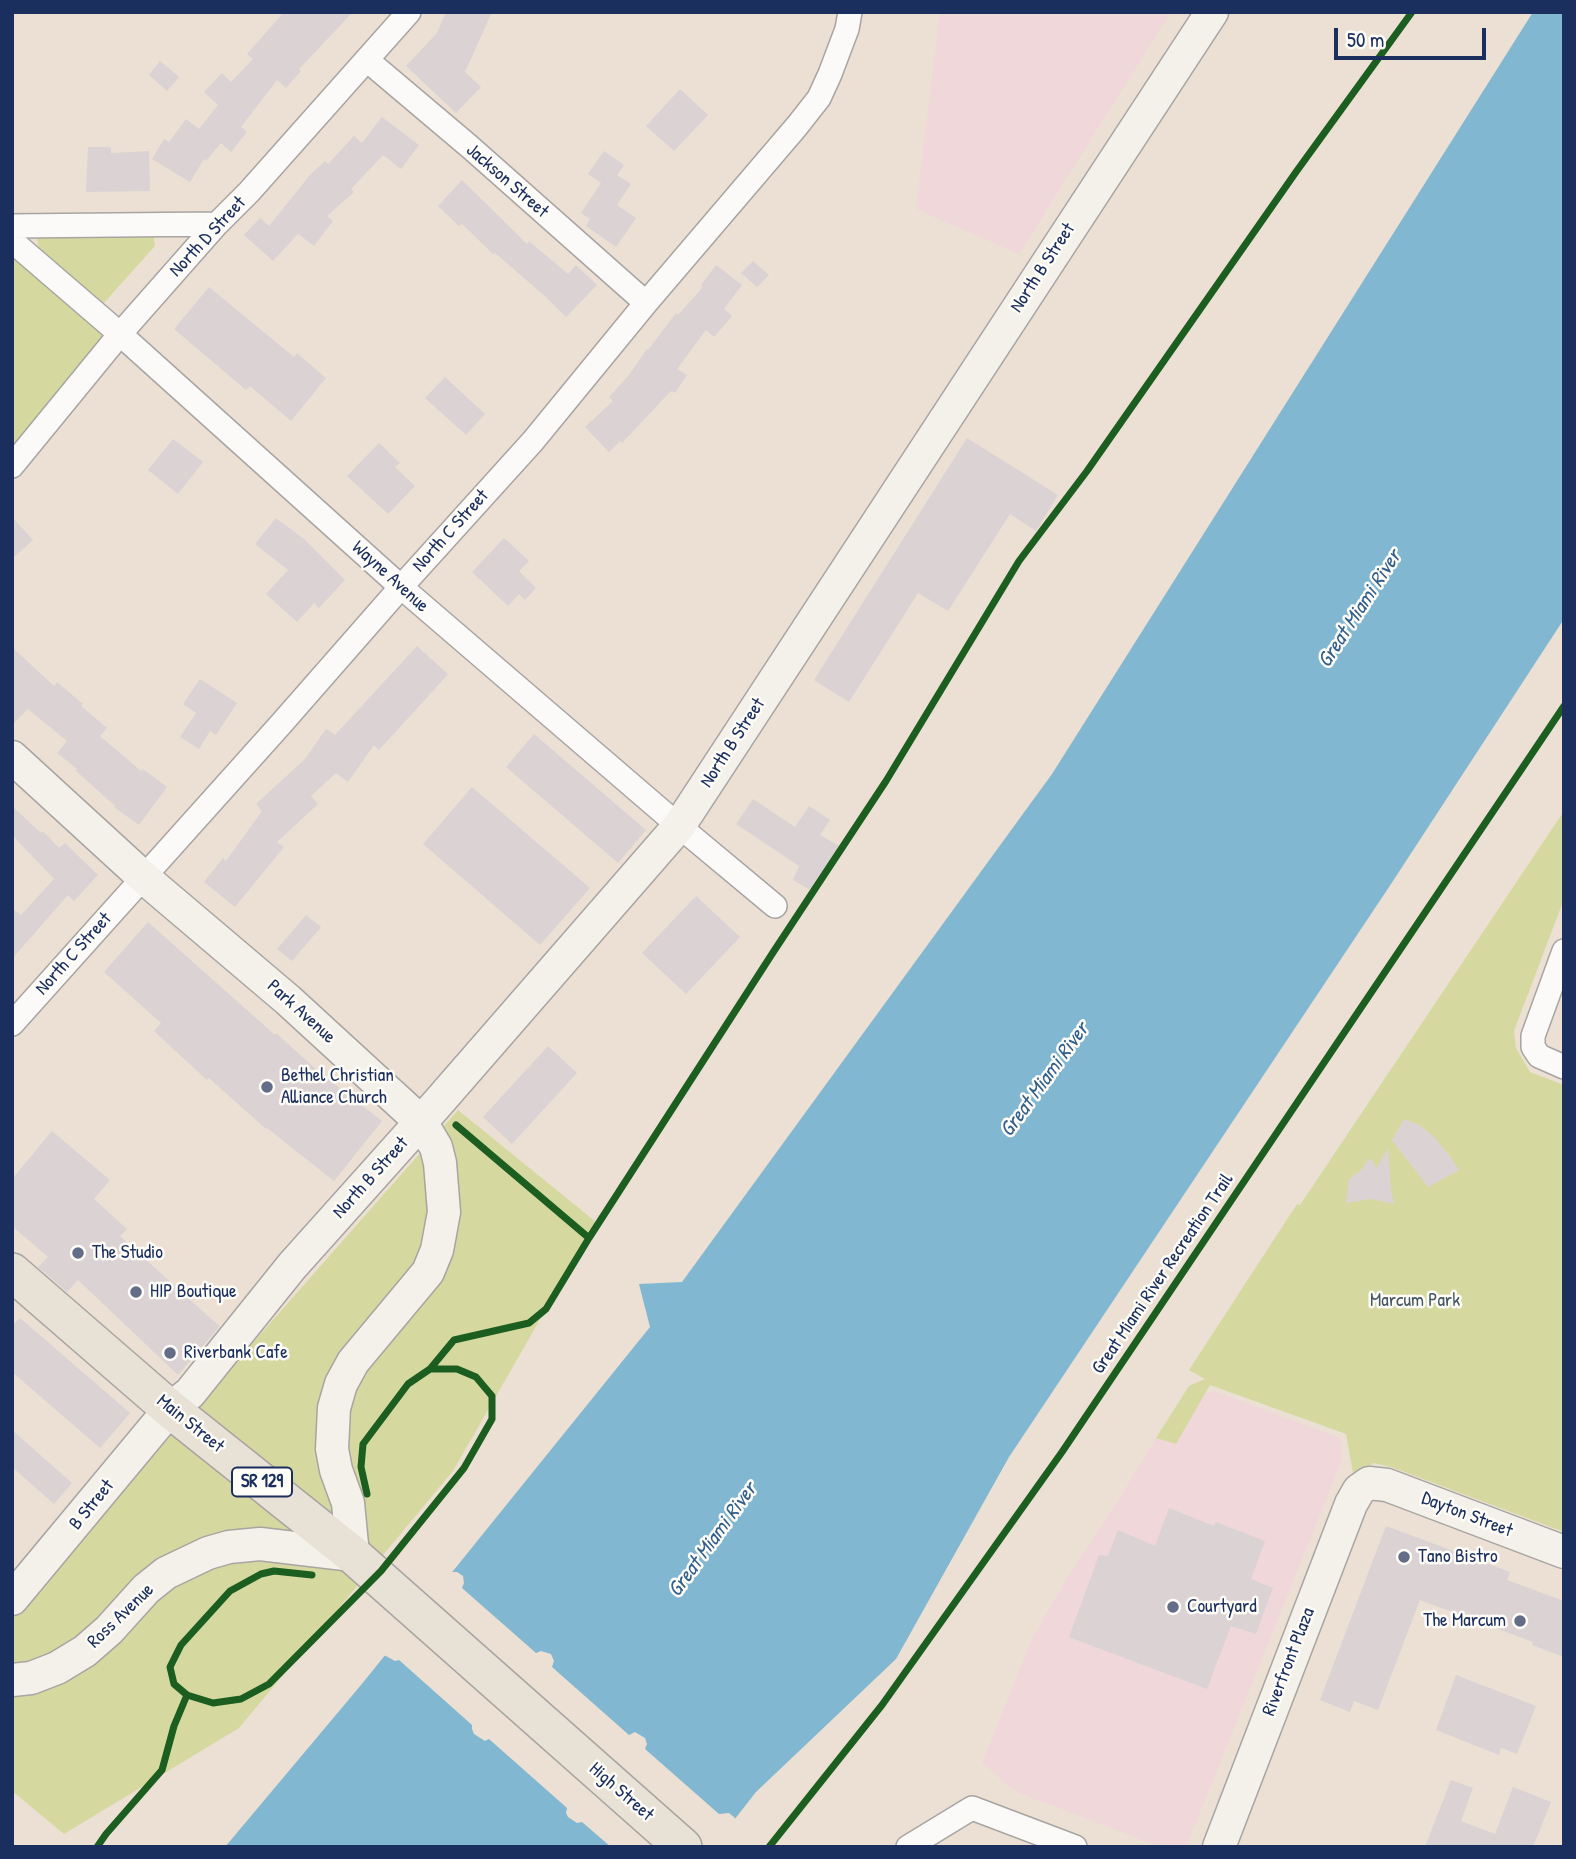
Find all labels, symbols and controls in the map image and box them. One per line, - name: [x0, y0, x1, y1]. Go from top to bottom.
- scale bar: [1338, 14, 1490, 58]
- text: 50 m: [1347, 25, 1384, 54]
- street label: Jackson Street: [461, 139, 553, 223]
- street label: North D Street: [165, 192, 251, 282]
- street label: North B Street: [1006, 219, 1080, 317]
- street label: North C Street: [408, 485, 494, 577]
- street label: Wayne Avenue: [347, 536, 433, 618]
- water label: Great Miami River: [1313, 545, 1407, 673]
- street label: North B Street: [696, 694, 770, 792]
- street label: North C Street: [31, 908, 117, 1000]
- street label: Park Avenue: [262, 975, 340, 1049]
- water label: Great Miami River: [995, 1018, 1095, 1142]
- place label: Bethel Christian Alliance Church: [281, 1065, 394, 1109]
- marker: Bethel Christian Alliance Church: [259, 1079, 275, 1095]
- street label: North B Street: [328, 1132, 414, 1224]
- street label: Great Miami River Recreation Trail: [1087, 1169, 1239, 1379]
- place label: The Studio: [92, 1242, 163, 1264]
- marker: The Studio: [70, 1245, 86, 1261]
- place label: HIP Boutique: [150, 1281, 237, 1303]
- marker: HIP Boutique: [128, 1284, 144, 1300]
- park label: Marcum Park: [1370, 1290, 1460, 1312]
- place label: Riverbank Cafe: [184, 1342, 288, 1364]
- marker: Riverbank Cafe: [162, 1345, 178, 1361]
- street label: Main Street: [152, 1390, 228, 1458]
- road number: SR 129: [232, 1468, 292, 1497]
- street label: B Street: [65, 1475, 119, 1535]
- water label: Great Miami River: [663, 1478, 763, 1602]
- street label: Dayton Street: [1418, 1487, 1516, 1543]
- place label: Tano Bistro: [1418, 1546, 1498, 1568]
- marker: Tano Bistro: [1396, 1549, 1412, 1565]
- street label: Ross Avenue: [83, 1579, 159, 1653]
- place label: Courtyard: [1187, 1596, 1257, 1618]
- marker: Courtyard: [1165, 1599, 1181, 1615]
- street label: Riverfront Plaza: [1258, 1605, 1320, 1719]
- place label: The Marcum: [1423, 1610, 1506, 1632]
- marker: The Marcum: [1512, 1613, 1528, 1629]
- street label: High Street: [584, 1758, 658, 1826]

